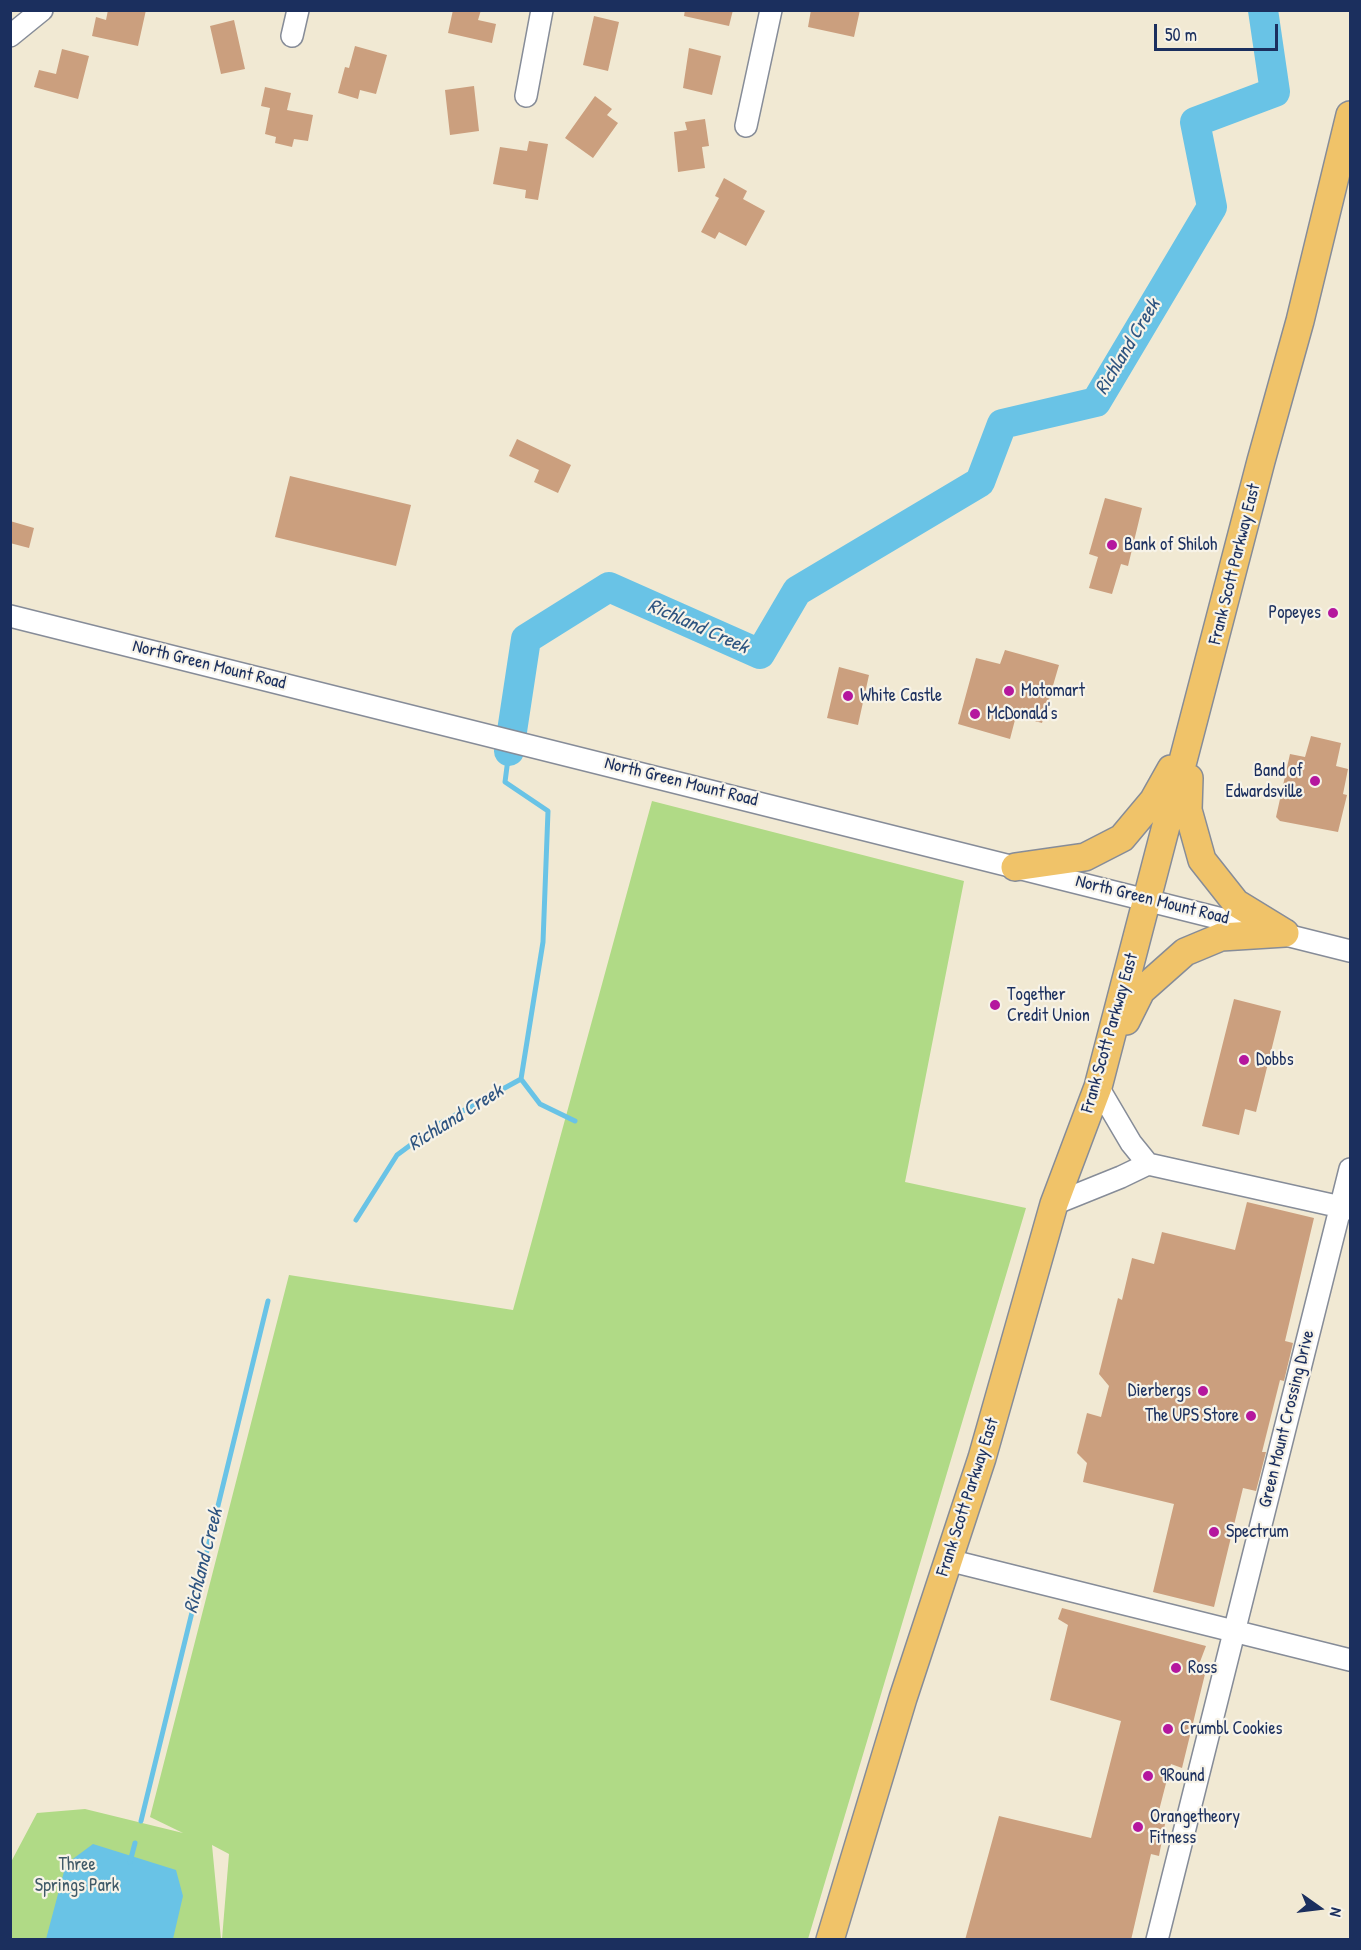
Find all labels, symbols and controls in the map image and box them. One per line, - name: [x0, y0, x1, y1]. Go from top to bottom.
- scale bar: [1157, 12, 1282, 50]
- text: 50 m: [1165, 22, 1197, 47]
- water label: Richland Creek: [1090, 295, 1166, 399]
- street label: Frank Scott Parkway East: [1205, 481, 1265, 647]
- place label: Bank of Shiloh: [1124, 534, 1217, 556]
- marker: Bank of Shiloh: [1105, 538, 1119, 552]
- water label: Richland Creek: [644, 594, 752, 660]
- place label: Popeyes: [1269, 602, 1321, 624]
- marker: Popeyes: [1326, 606, 1340, 620]
- street label: North Green Mount Road: [130, 636, 288, 694]
- place label: Motomart: [1021, 680, 1085, 702]
- marker: Motomart: [1002, 684, 1016, 698]
- place label: White Castle: [860, 685, 942, 707]
- marker: White Castle: [841, 689, 855, 703]
- place label: McDonald's: [987, 703, 1057, 725]
- marker: McDonald's: [968, 707, 982, 721]
- street label: North Green Mount Road: [602, 753, 760, 811]
- place label: Band of Edwardsville: [1226, 760, 1303, 802]
- marker: Band of Edwardsville: [1308, 774, 1322, 788]
- street label: North Green Mount Road: [1073, 871, 1231, 929]
- street label: Frank Scott Parkway East: [1077, 951, 1143, 1115]
- place label: Together Credit Union: [1007, 984, 1090, 1026]
- marker: Together Credit Union: [988, 998, 1002, 1012]
- place label: Dobbs: [1256, 1049, 1294, 1071]
- marker: Dobbs: [1237, 1053, 1251, 1067]
- water label: Richland Creek: [404, 1079, 508, 1157]
- street label: Green Mount Crossing Drive: [1255, 1328, 1319, 1510]
- place label: Dierbergs: [1128, 1380, 1191, 1402]
- marker: Dierbergs: [1196, 1384, 1210, 1398]
- place label: The UPS Store: [1145, 1405, 1239, 1427]
- marker: The UPS Store: [1244, 1409, 1258, 1423]
- street label: Frank Scott Parkway East: [932, 1415, 1004, 1579]
- water label: Richland Creek: [179, 1506, 229, 1616]
- place label: Spectrum: [1226, 1521, 1289, 1543]
- marker: Spectrum: [1207, 1525, 1221, 1539]
- place label: Ross: [1188, 1657, 1217, 1679]
- marker: Ross: [1169, 1661, 1183, 1675]
- place label: Crumbl Cookies: [1180, 1718, 1283, 1740]
- marker: Crumbl Cookies: [1161, 1722, 1175, 1736]
- place label: 9Round: [1160, 1765, 1204, 1787]
- marker: 9Round: [1141, 1769, 1155, 1783]
- place label: Orangetheory Fitness: [1150, 1806, 1240, 1848]
- marker: Orangetheory Fitness: [1131, 1820, 1145, 1834]
- park label: Three Springs Park: [35, 1854, 119, 1896]
- north arrow: [1289, 1878, 1349, 1938]
- text: N: [1325, 1906, 1348, 1919]

